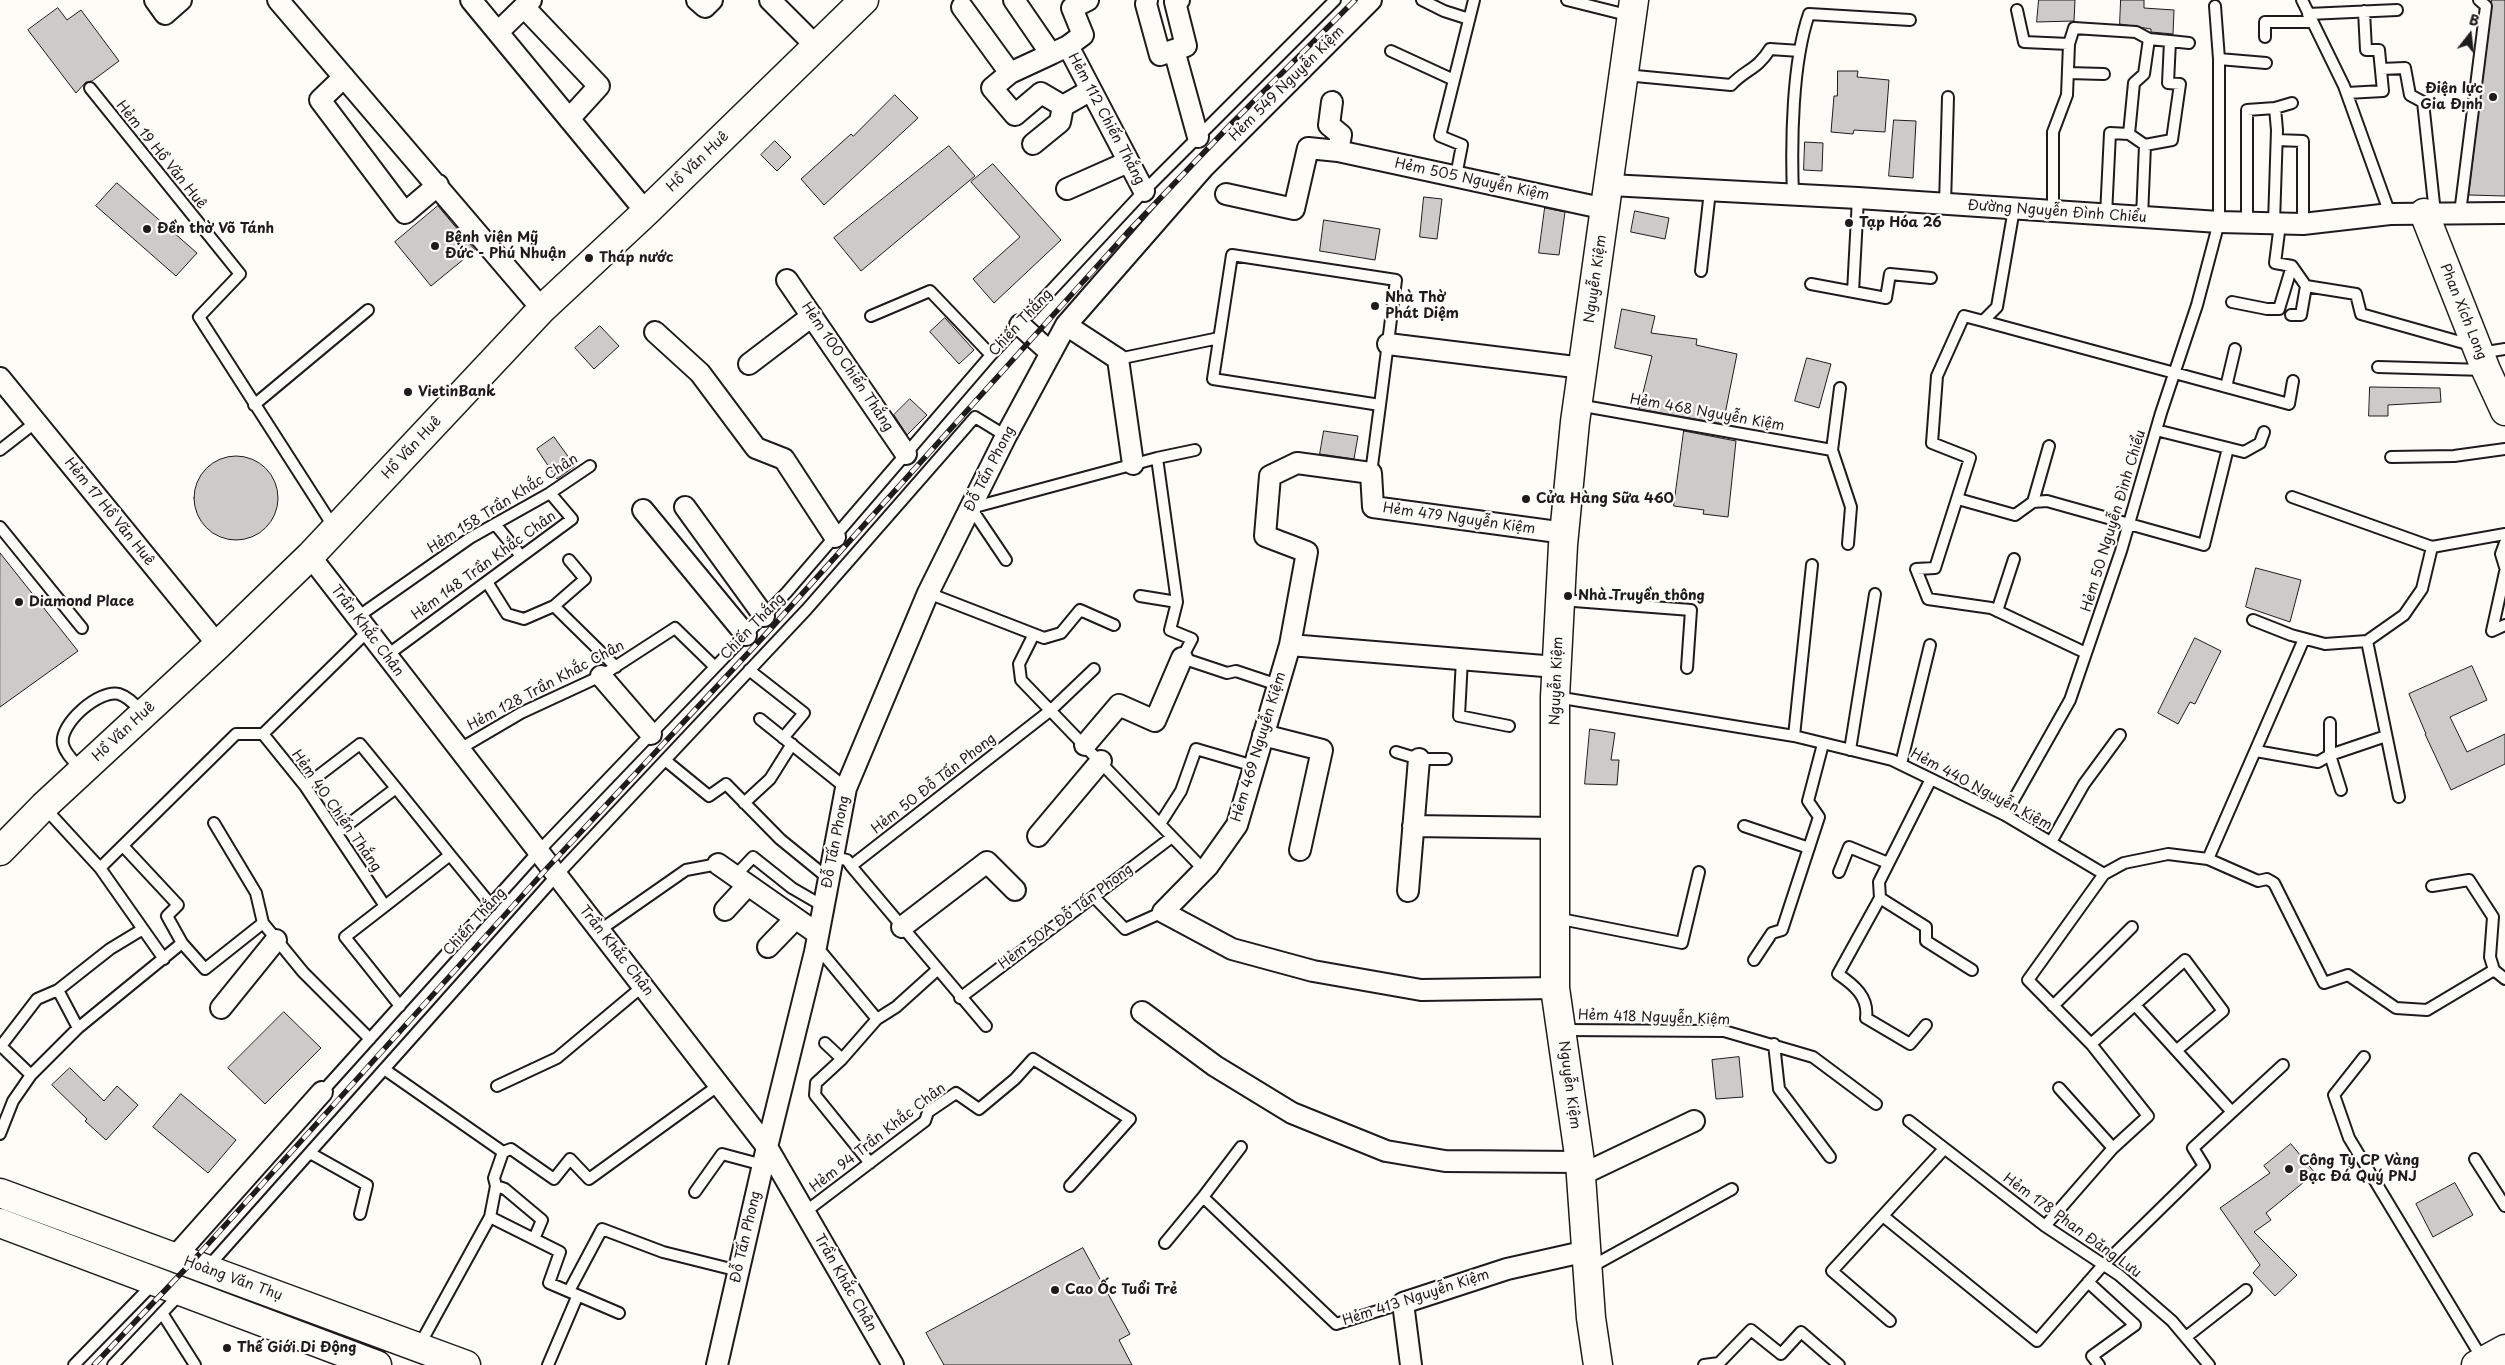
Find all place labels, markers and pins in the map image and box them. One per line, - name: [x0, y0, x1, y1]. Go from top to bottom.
- place label: Điện lực Gia Định: [2420, 81, 2483, 114]
- marker: Điện lực Gia Định: [2487, 91, 2499, 103]
- place label: Tạp Hóa 26: [1859, 215, 1942, 231]
- marker: Tạp Hóa 26: [1843, 217, 1855, 229]
- place label: Đền thờ Võ Tánh: [157, 221, 274, 237]
- marker: Đền thờ Võ Tánh: [141, 223, 153, 235]
- place label: Bệnh viện Mỹ Đức - Phú Nhuận: [445, 230, 566, 262]
- marker: Bệnh viện Mỹ Đức - Phú Nhuận: [429, 240, 441, 252]
- place label: Tháp nước: [599, 250, 673, 266]
- marker: Tháp nước: [583, 252, 595, 264]
- place label: Nhà Thờ Phát Diệm: [1385, 290, 1459, 322]
- marker: Nhà Thờ Phát Diệm: [1369, 300, 1381, 312]
- place label: VietinBank: [418, 384, 496, 400]
- marker: VietinBank: [402, 386, 414, 398]
- place label: Cửa Hàng Sữa 460: [1536, 491, 1674, 507]
- marker: Cửa Hàng Sữa 460: [1520, 493, 1532, 505]
- place label: Nhà Truyền thông: [1578, 588, 1705, 604]
- marker: Nhà Truyền thông: [1562, 590, 1574, 602]
- place label: Diamond Place: [29, 594, 134, 610]
- marker: Diamond Place: [13, 596, 25, 608]
- place label: Công Ty CP Vàng Bạc Đá Quý PNJ: [2299, 1153, 2419, 1186]
- marker: Công Ty CP Vàng Bạc Đá Quý PNJ: [2283, 1163, 2295, 1175]
- place label: Cao Ốc Tuổi Trẻ: [1065, 1282, 1177, 1298]
- marker: Cao Ốc Tuổi Trẻ: [1049, 1284, 1061, 1296]
- place label: Thế Giới Di Động: [237, 1340, 357, 1356]
- marker: Thế Giới Di Động: [221, 1342, 233, 1354]

